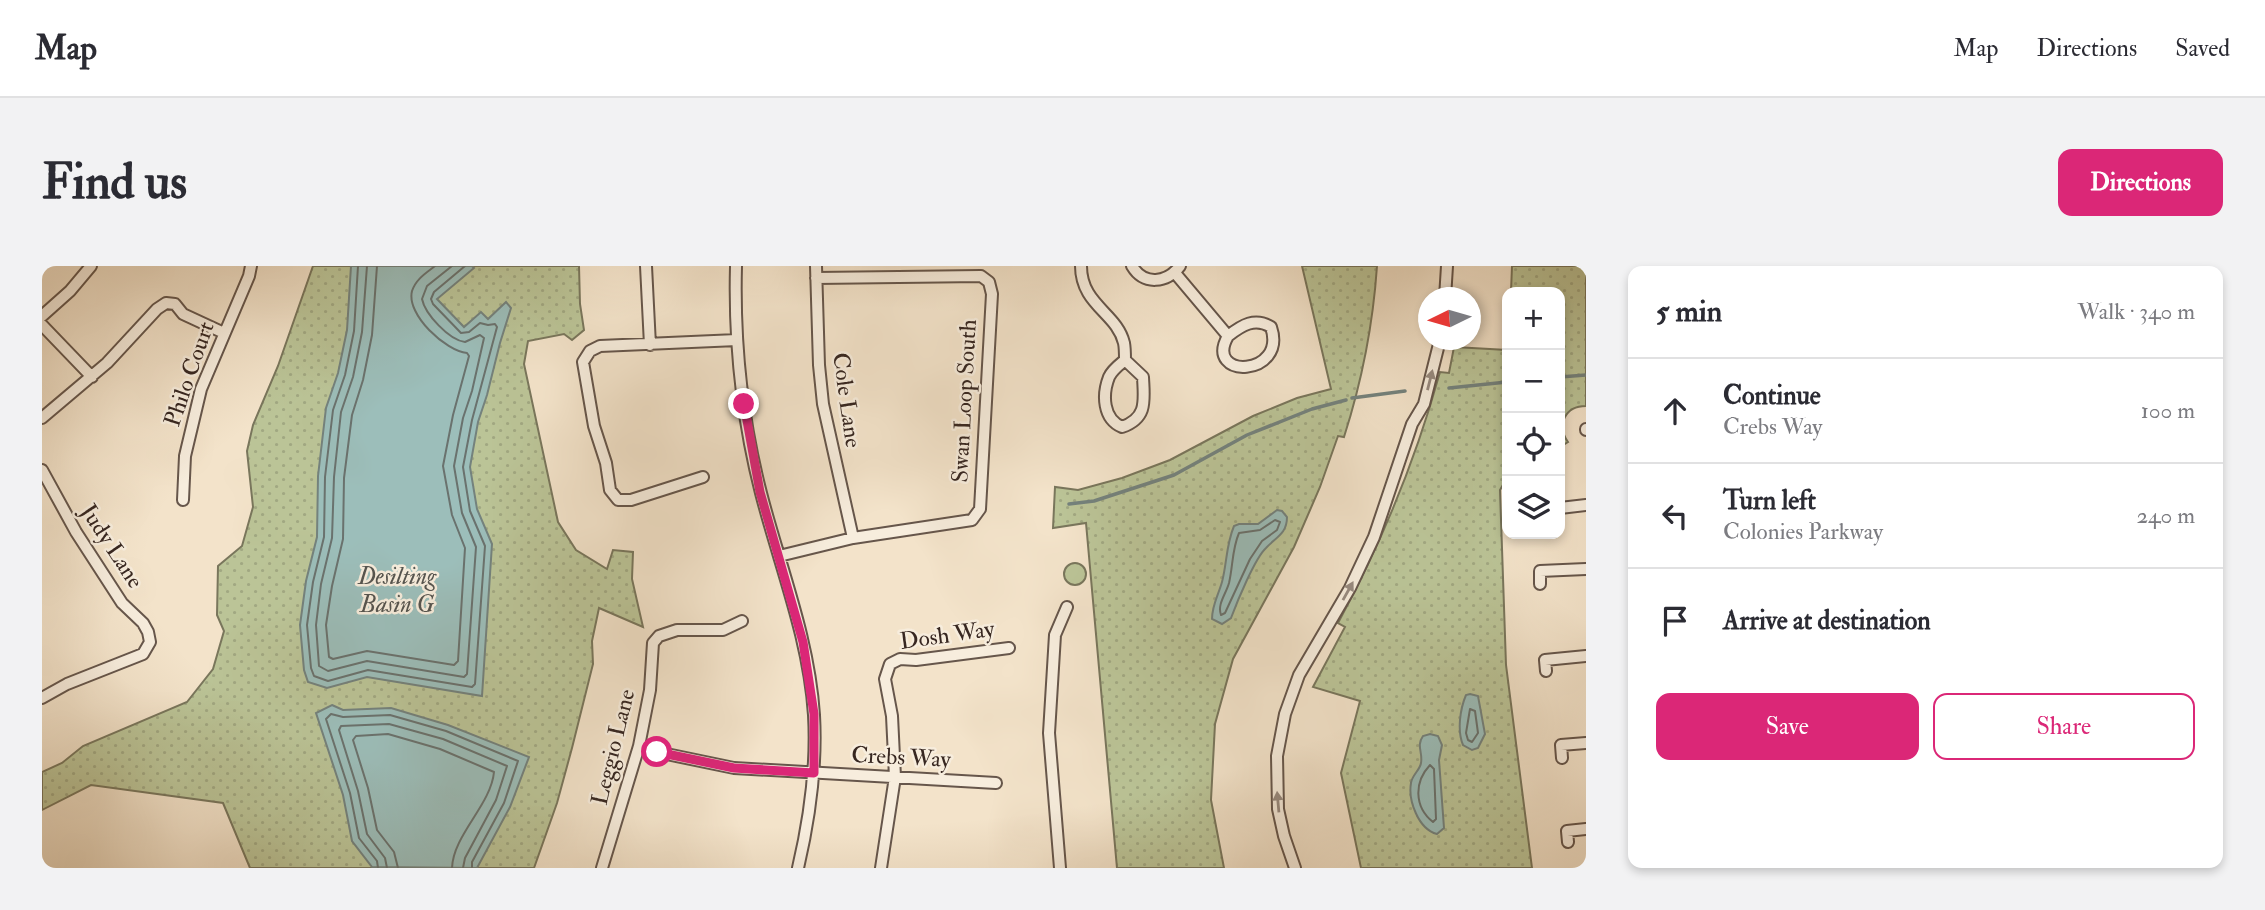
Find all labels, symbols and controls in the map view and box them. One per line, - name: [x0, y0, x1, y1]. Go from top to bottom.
- text: Map: [35, 28, 97, 69]
- text: Map: [1953, 33, 1998, 64]
- text: Directions: [2036, 33, 2137, 64]
- text: Saved: [2175, 33, 2230, 64]
- button: Directions: [2058, 149, 2223, 216]
- text: Find us: [42, 152, 187, 213]
- north arrow: [1418, 287, 1481, 350]
- map controls: [1502, 287, 1565, 539]
- button: +: [1502, 287, 1565, 350]
- text: 5 min: [1656, 293, 1722, 330]
- text: Walk · 340 m: [2077, 297, 2195, 326]
- street label: Philo Court: [158, 318, 220, 430]
- street label: Swan Loop South: [945, 319, 984, 483]
- button: −: [1502, 350, 1565, 413]
- street label: Cole Lane: [826, 351, 868, 450]
- one-way arrow: [1425, 368, 1436, 390]
- text: Continue: [1723, 380, 1821, 412]
- route end: [728, 388, 759, 419]
- icon: ahead: [1656, 392, 1694, 430]
- text: 100 m: [2141, 396, 2195, 425]
- text: Crebs Way: [1723, 412, 1822, 441]
- button: locate: [1502, 413, 1565, 476]
- button: layers: [1502, 476, 1565, 539]
- text: Turn left: [1723, 485, 1816, 517]
- icon: left: [1656, 497, 1694, 535]
- street label: Judy Lane: [74, 498, 150, 594]
- text: 240 m: [2136, 501, 2195, 530]
- text: Colonies Parkway: [1723, 517, 1883, 546]
- water label: Desilting Basin G: [357, 561, 437, 620]
- one-way arrow: [1342, 581, 1354, 601]
- icon: arrive: [1656, 602, 1694, 640]
- text: Arrive at destination: [1723, 605, 1931, 637]
- street label: Dosh Way: [898, 614, 997, 656]
- street label: Leggio Lane: [585, 686, 641, 808]
- button: Save: [1656, 693, 1919, 760]
- button: Share: [1933, 693, 2195, 760]
- route start: [641, 736, 672, 767]
- street label: Crebs Way: [851, 740, 952, 774]
- one-way arrow: [1273, 791, 1284, 813]

